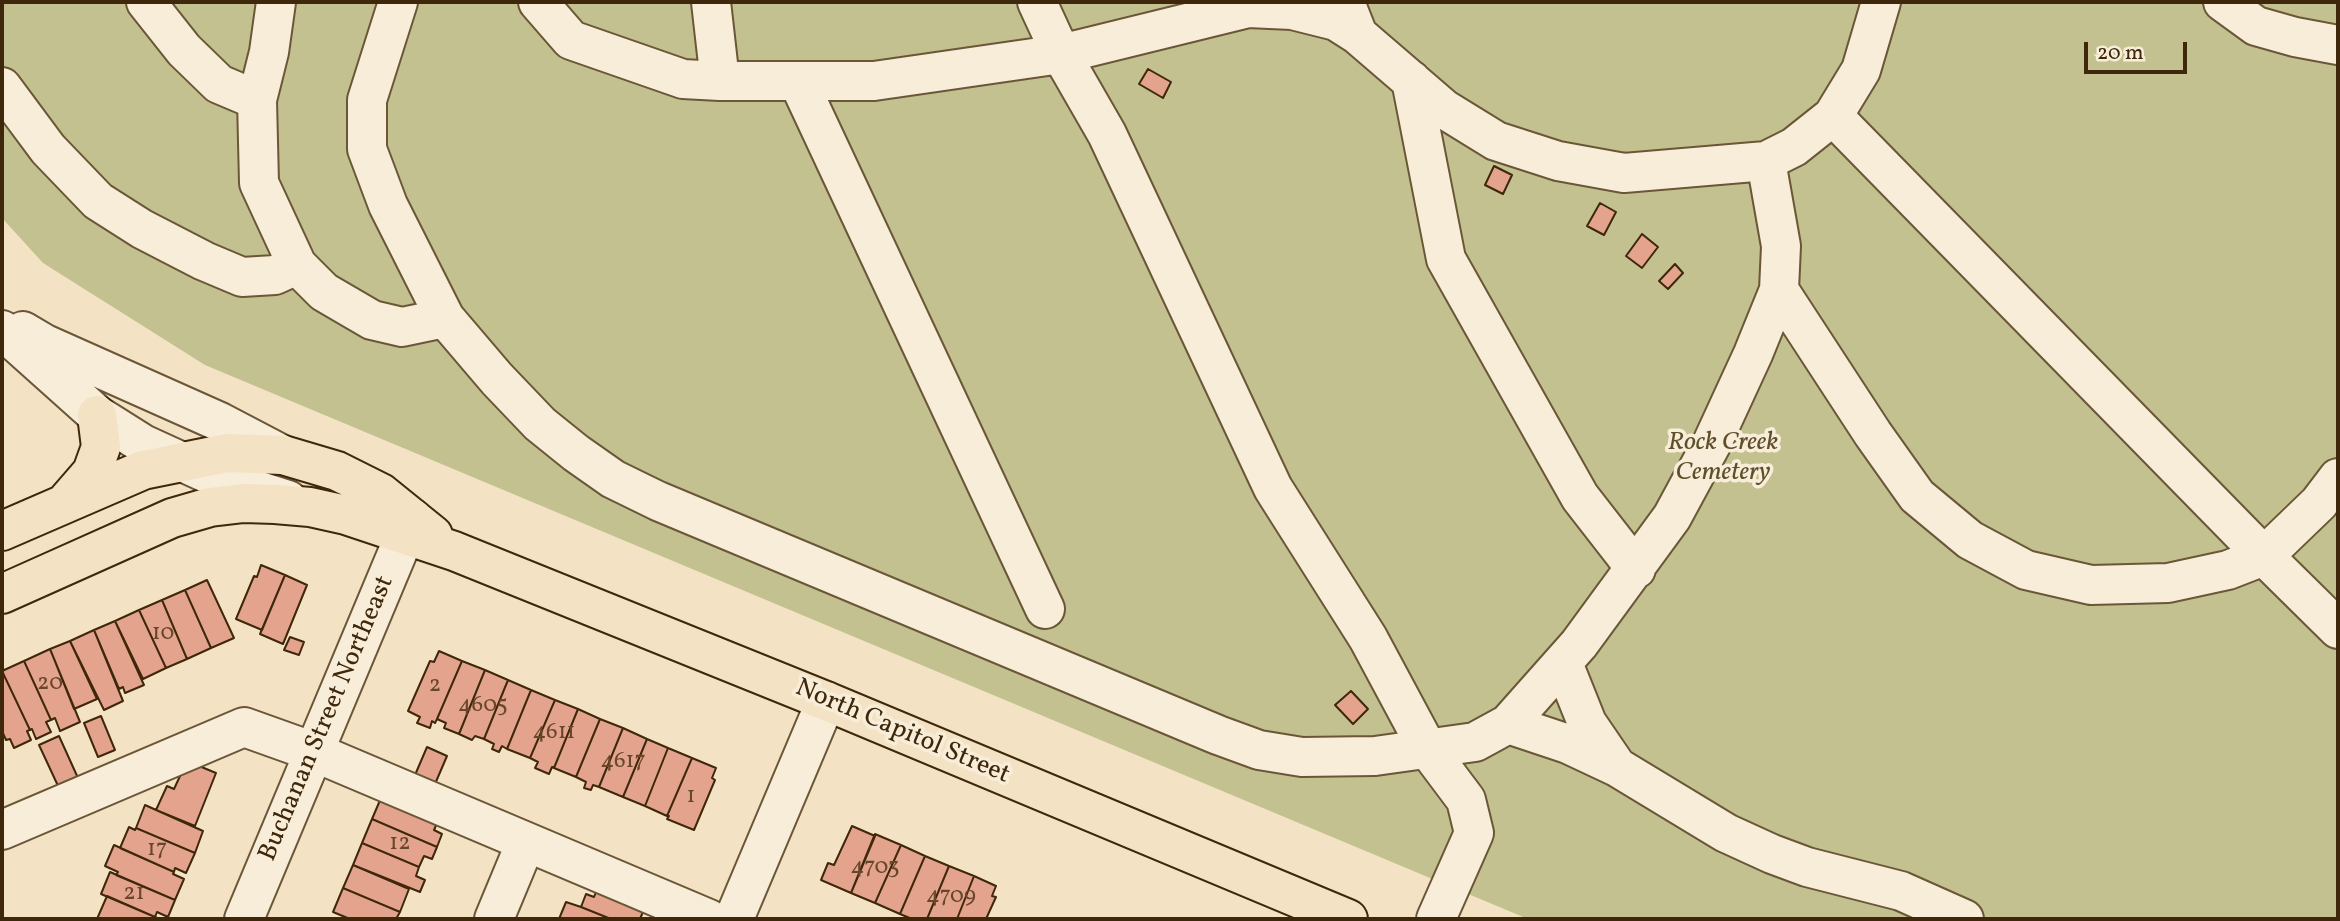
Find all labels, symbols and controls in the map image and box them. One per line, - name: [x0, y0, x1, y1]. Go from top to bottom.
- scale bar: [2088, 28, 2191, 72]
- text: 20 m: [2097, 39, 2143, 68]
- park label: Rock Creek Cemetery: [1668, 428, 1778, 490]
- street label: Buchanan Street Northeast: [254, 572, 402, 866]
- house number: 10: [152, 621, 174, 649]
- house number: 20: [37, 671, 63, 699]
- house number: 2: [429, 673, 441, 701]
- street label: North Capitol Street: [790, 674, 1014, 792]
- house number: 4605: [458, 693, 508, 721]
- house number: 4611: [533, 720, 575, 748]
- house number: 4617: [600, 749, 646, 777]
- house number: 1: [687, 784, 695, 812]
- house number: 12: [389, 831, 411, 859]
- house number: 17: [147, 837, 167, 865]
- house number: 4703: [851, 855, 899, 883]
- house number: 21: [123, 881, 145, 909]
- house number: 4709: [926, 884, 976, 912]

